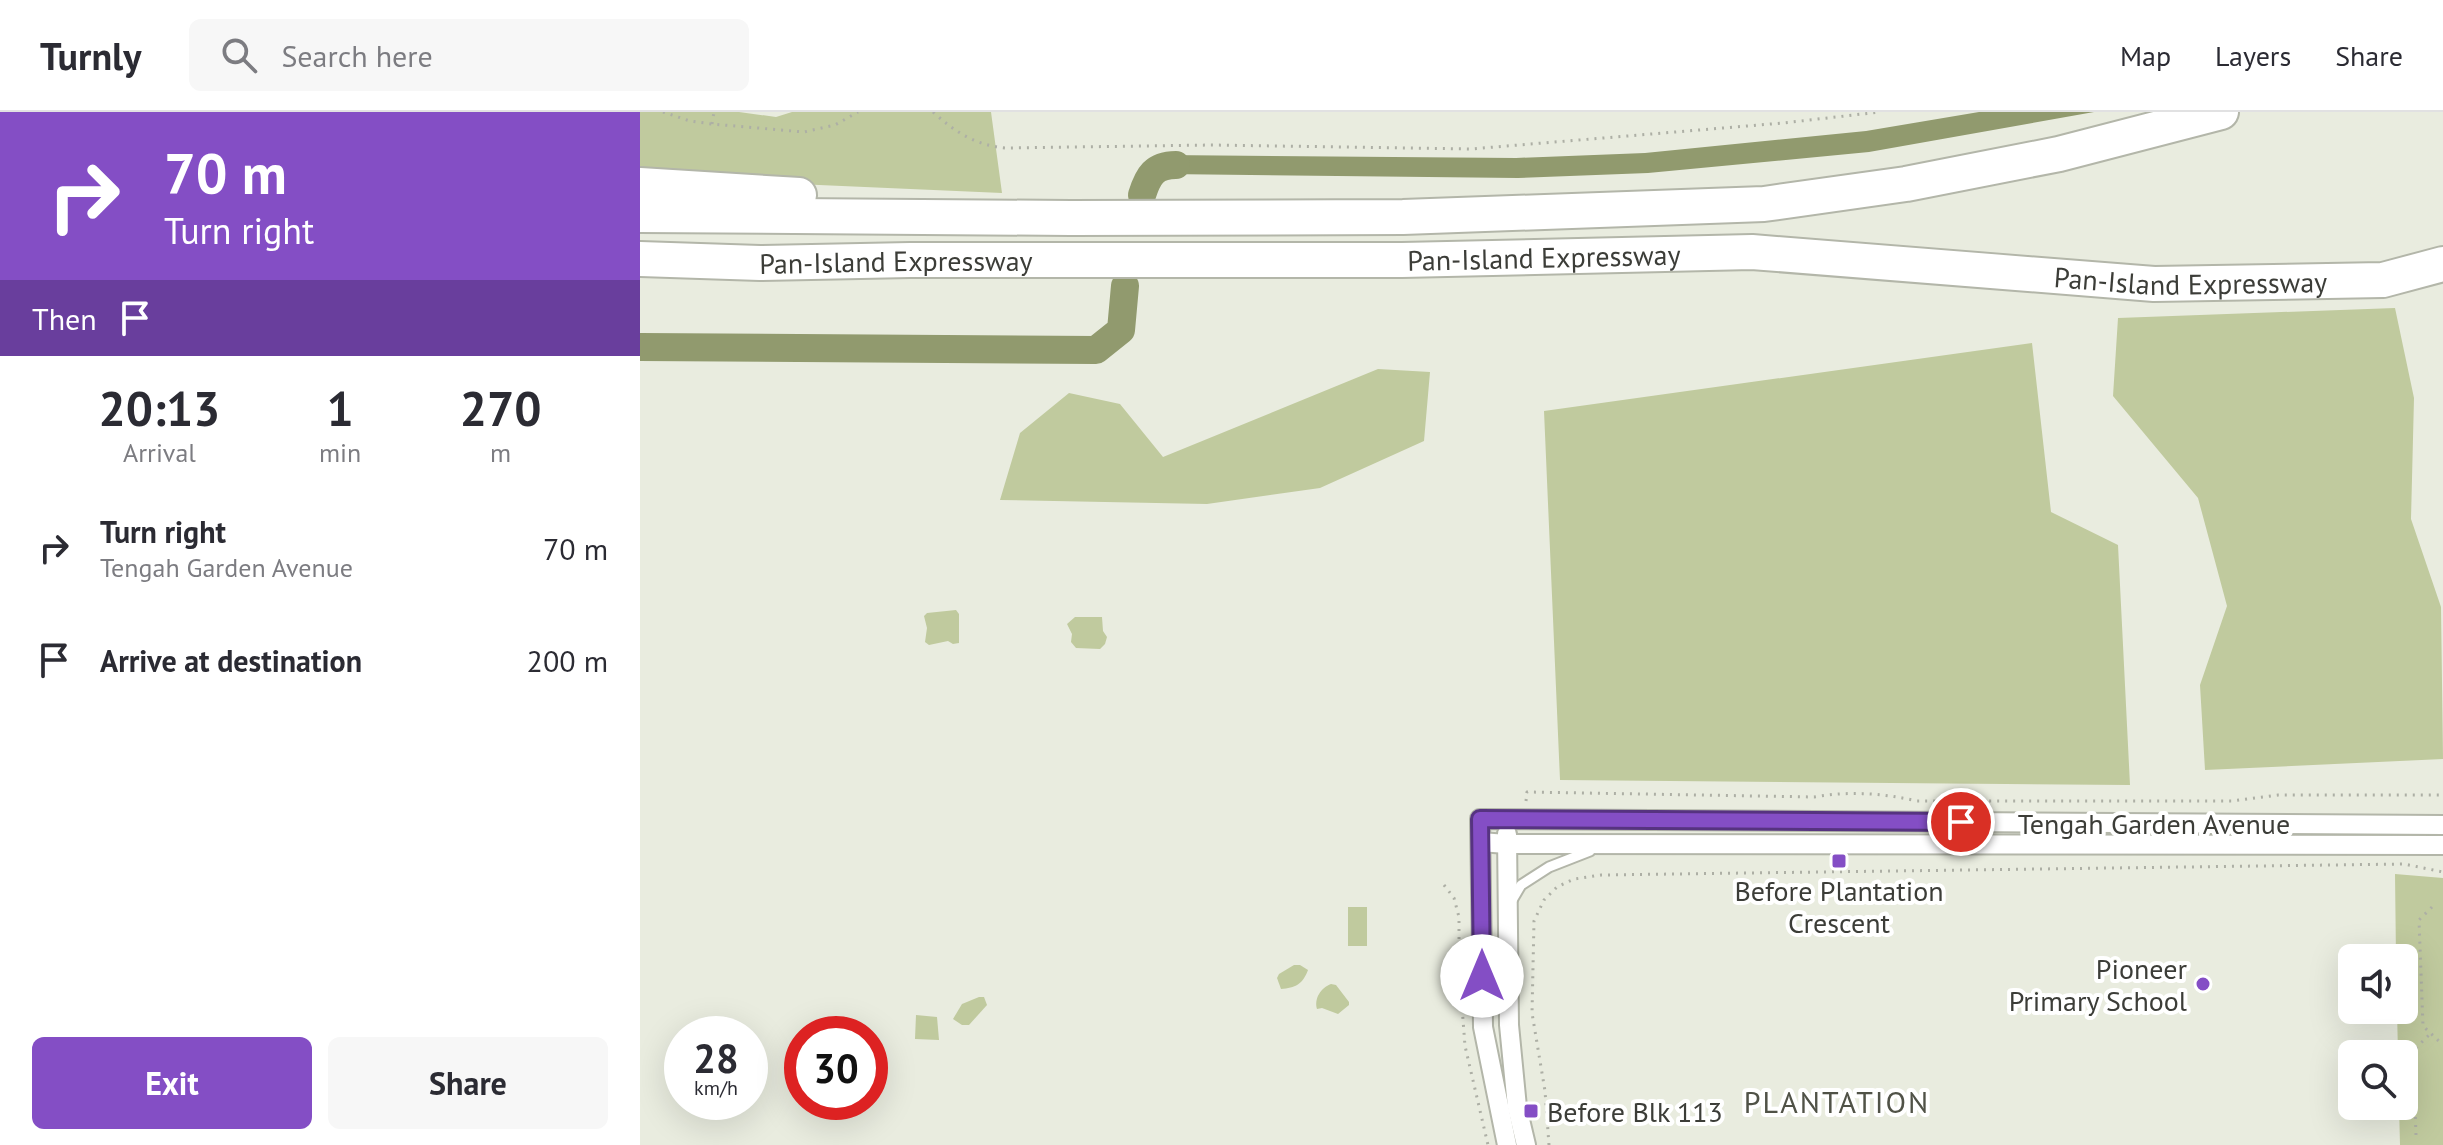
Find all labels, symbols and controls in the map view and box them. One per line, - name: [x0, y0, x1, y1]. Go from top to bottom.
- search box: [189, 19, 749, 91]
- text: Turnly: [40, 31, 141, 80]
- icon: search: [217, 33, 261, 77]
- text: Search here: [281, 36, 433, 75]
- text: Map: [2120, 37, 2171, 74]
- text: Layers: [2215, 37, 2291, 74]
- text: Share: [2335, 37, 2403, 74]
- text: 70 m: [164, 137, 287, 209]
- icon: right: [32, 144, 136, 248]
- text: Turn right: [164, 207, 314, 254]
- street label: Pan-Island Expressway: [1407, 235, 1681, 278]
- street label: Pan-Island Expressway: [759, 242, 1033, 282]
- street label: Pan-Island Expressway: [2053, 258, 2328, 303]
- icon: arrive: [113, 296, 157, 340]
- text: Then: [32, 299, 97, 338]
- text: 20:13: [99, 377, 220, 439]
- text: 1: [326, 377, 354, 439]
- text: 270: [460, 377, 541, 439]
- text: Arrival: [123, 436, 196, 469]
- text: min: [319, 436, 361, 469]
- text: m: [490, 436, 511, 469]
- text: Turn right: [100, 512, 226, 551]
- icon: right: [32, 526, 76, 570]
- text: 70 m: [543, 529, 608, 568]
- text: Tengah Garden Avenue: [100, 551, 353, 584]
- icon: arrive: [32, 638, 76, 682]
- text: Arrive at destination: [100, 641, 362, 680]
- text: 200 m: [527, 641, 608, 680]
- pin: [1927, 788, 1995, 856]
- icon: arrive: [1939, 800, 1983, 844]
- street label: Tengah Garden Avenue: [2018, 805, 2290, 842]
- marker: Before Plantation Crescent: [1830, 852, 1848, 870]
- place label: Before Plantation Crescent: [1734, 872, 1944, 941]
- position arrow: [1440, 934, 1524, 1018]
- map controls: [2338, 944, 2418, 1120]
- button: sound: [2338, 944, 2418, 1024]
- place label: Pioneer Primary School: [2009, 950, 2187, 1019]
- marker: Pioneer Primary School: [2194, 975, 2212, 993]
- speed limit sign: 30: [784, 1016, 888, 1120]
- text: 28: [693, 1032, 739, 1084]
- button: Exit: [32, 1037, 312, 1129]
- button: Share: [328, 1037, 608, 1129]
- button: search: [2338, 1040, 2418, 1120]
- text: km/h: [694, 1075, 738, 1101]
- district label: PLANTATION: [1744, 1082, 1930, 1121]
- place label: Before Blk 113: [1547, 1093, 1723, 1130]
- marker: Before Blk 113: [1522, 1102, 1540, 1120]

